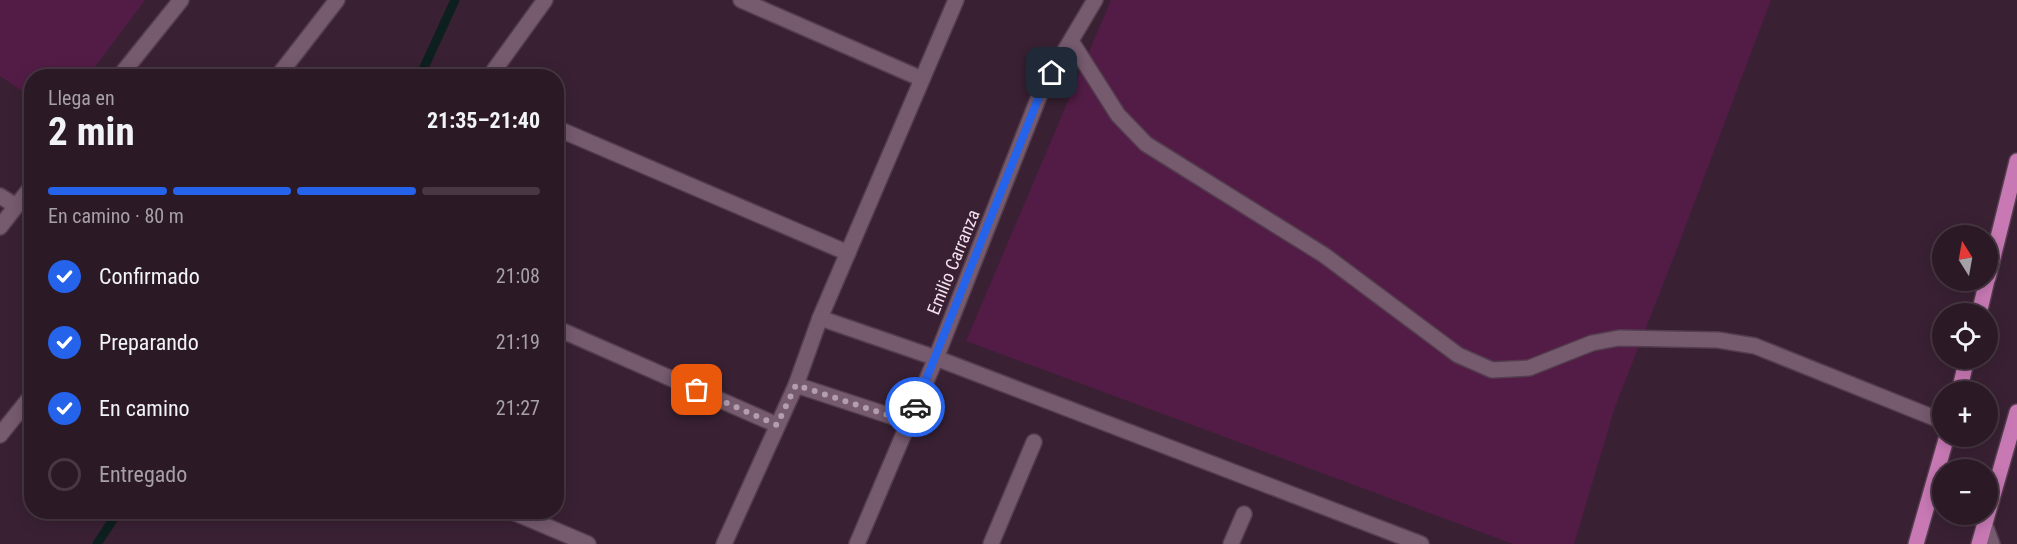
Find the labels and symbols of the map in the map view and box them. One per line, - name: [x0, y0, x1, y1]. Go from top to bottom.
- pin: [1026, 47, 1077, 98]
- street label: Emilio Carranza: [922, 206, 984, 318]
- north arrow: [1932, 225, 1998, 291]
- pin: [671, 364, 722, 415]
- courier: [885, 377, 945, 437]

